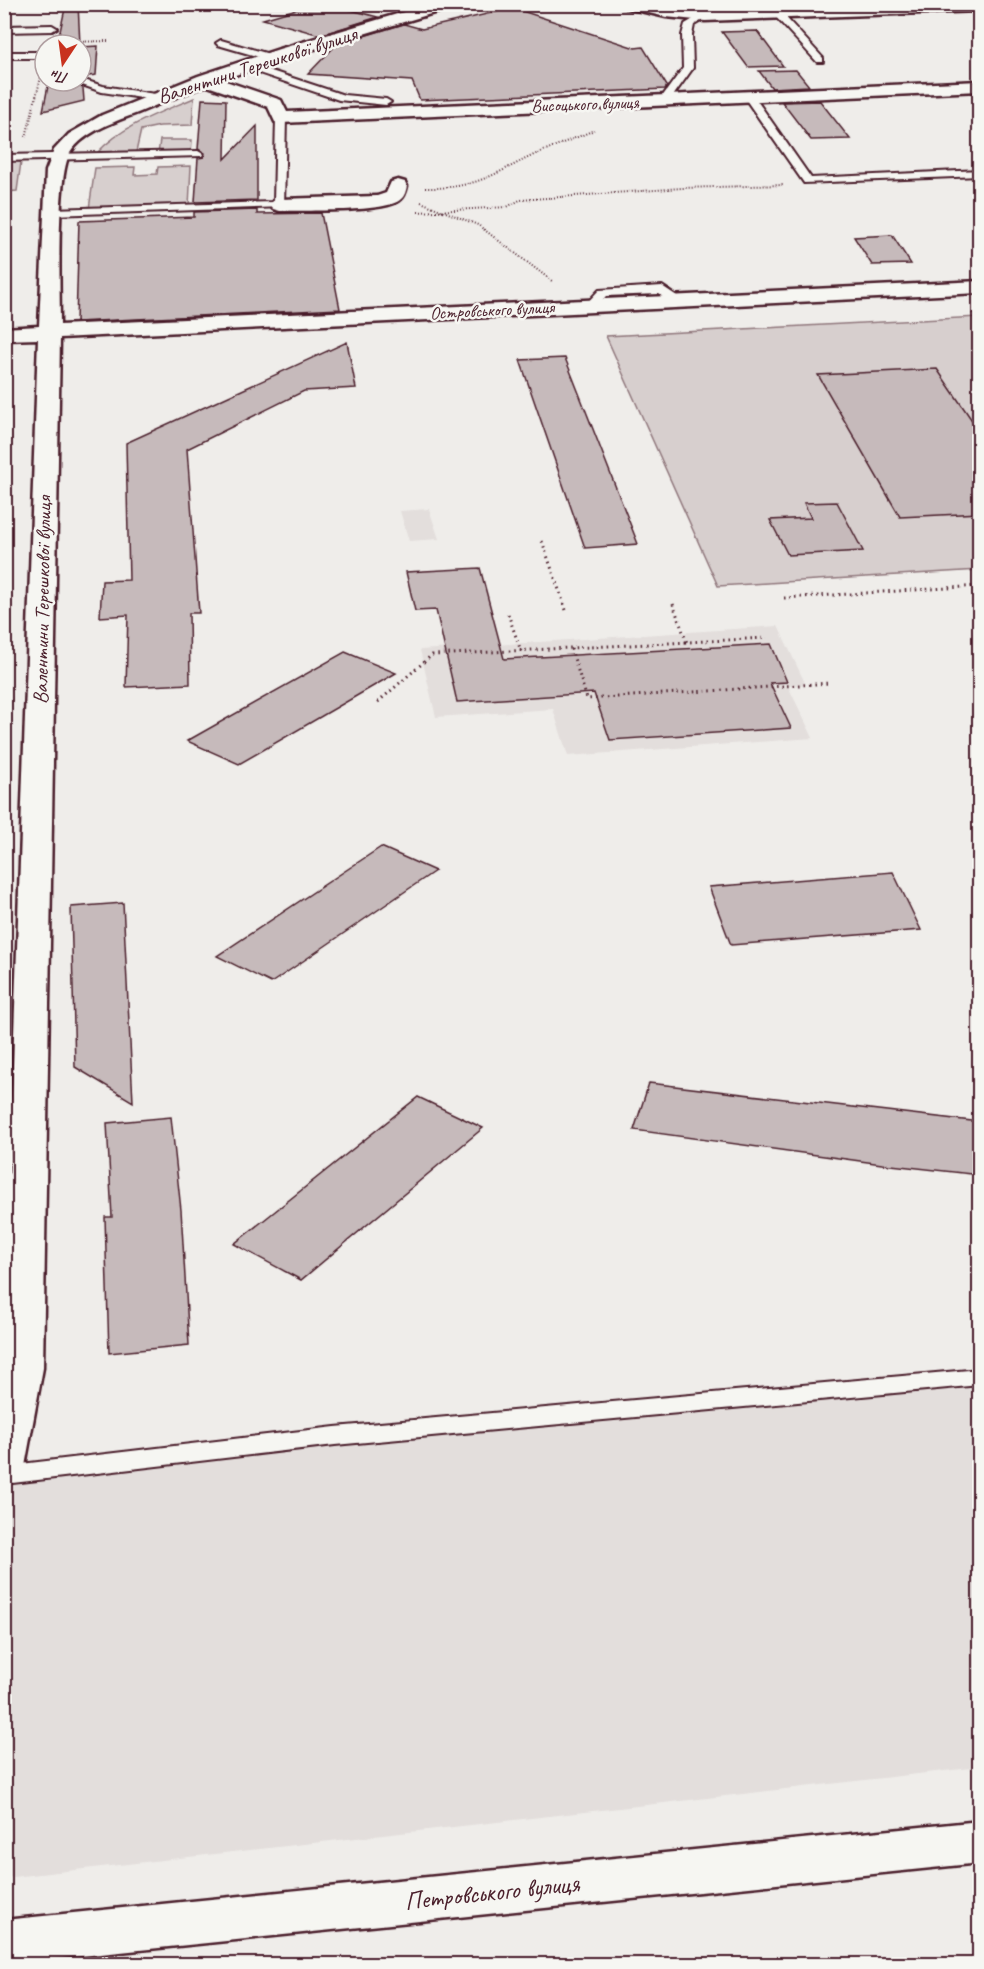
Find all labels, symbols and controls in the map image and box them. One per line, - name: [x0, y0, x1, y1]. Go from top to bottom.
- street label: Валентини Терешкової вулиця: [154, 20, 362, 110]
- north arrow: [33, 33, 93, 93]
- text: Пн: [49, 65, 70, 88]
- street label: Висоцького вулиця: [531, 91, 641, 117]
- street label: Островського вулиця: [429, 296, 557, 324]
- street label: Валентини Терешкової вулиця: [27, 494, 57, 704]
- street label: Петровського вулиця: [403, 1866, 583, 1918]

